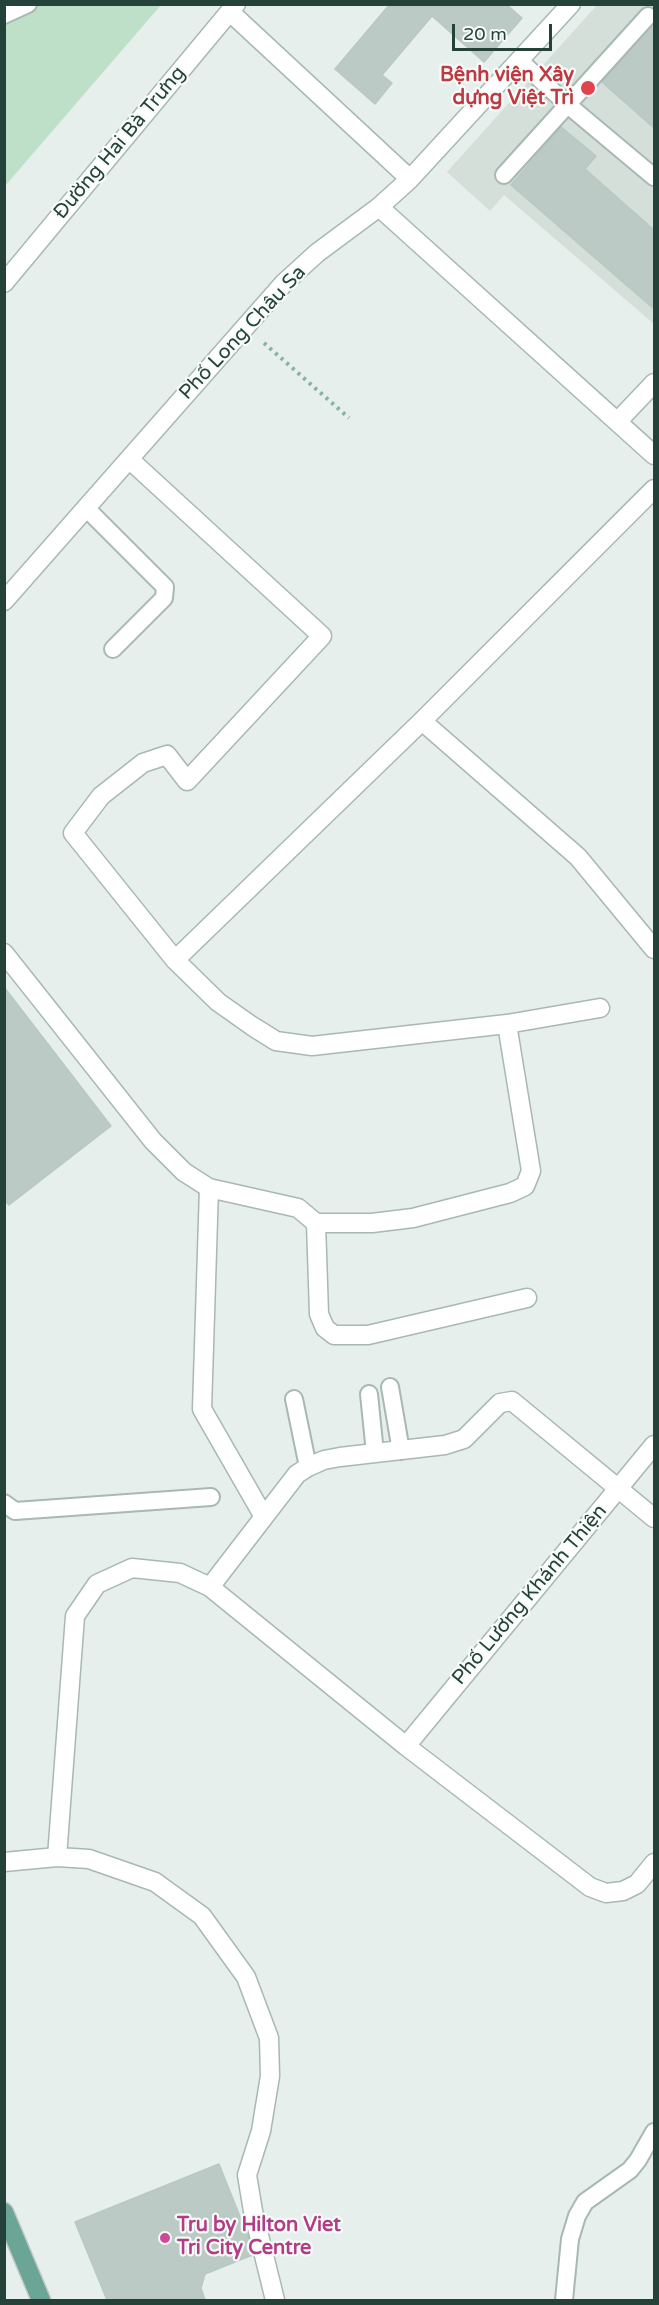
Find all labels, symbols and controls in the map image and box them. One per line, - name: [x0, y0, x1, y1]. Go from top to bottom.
- scale bar: [455, 12, 556, 50]
- text: 20 m: [463, 23, 507, 45]
- street label: Đường Hai Bà Trưng: [49, 62, 191, 224]
- place label: Bệnh viện Xây dựng Việt Trì: [440, 64, 574, 111]
- marker: Bệnh viện Xây dựng Việt Trì: [579, 79, 597, 97]
- street label: Phố Long Châu Sa: [175, 261, 311, 405]
- street label: Phố Lương Khánh Thiện: [448, 1500, 612, 1690]
- place label: Tru by Hilton Viet Tri City Centre: [177, 2214, 341, 2261]
- marker: Tru by Hilton Viet Tri City Centre: [158, 2231, 172, 2245]

